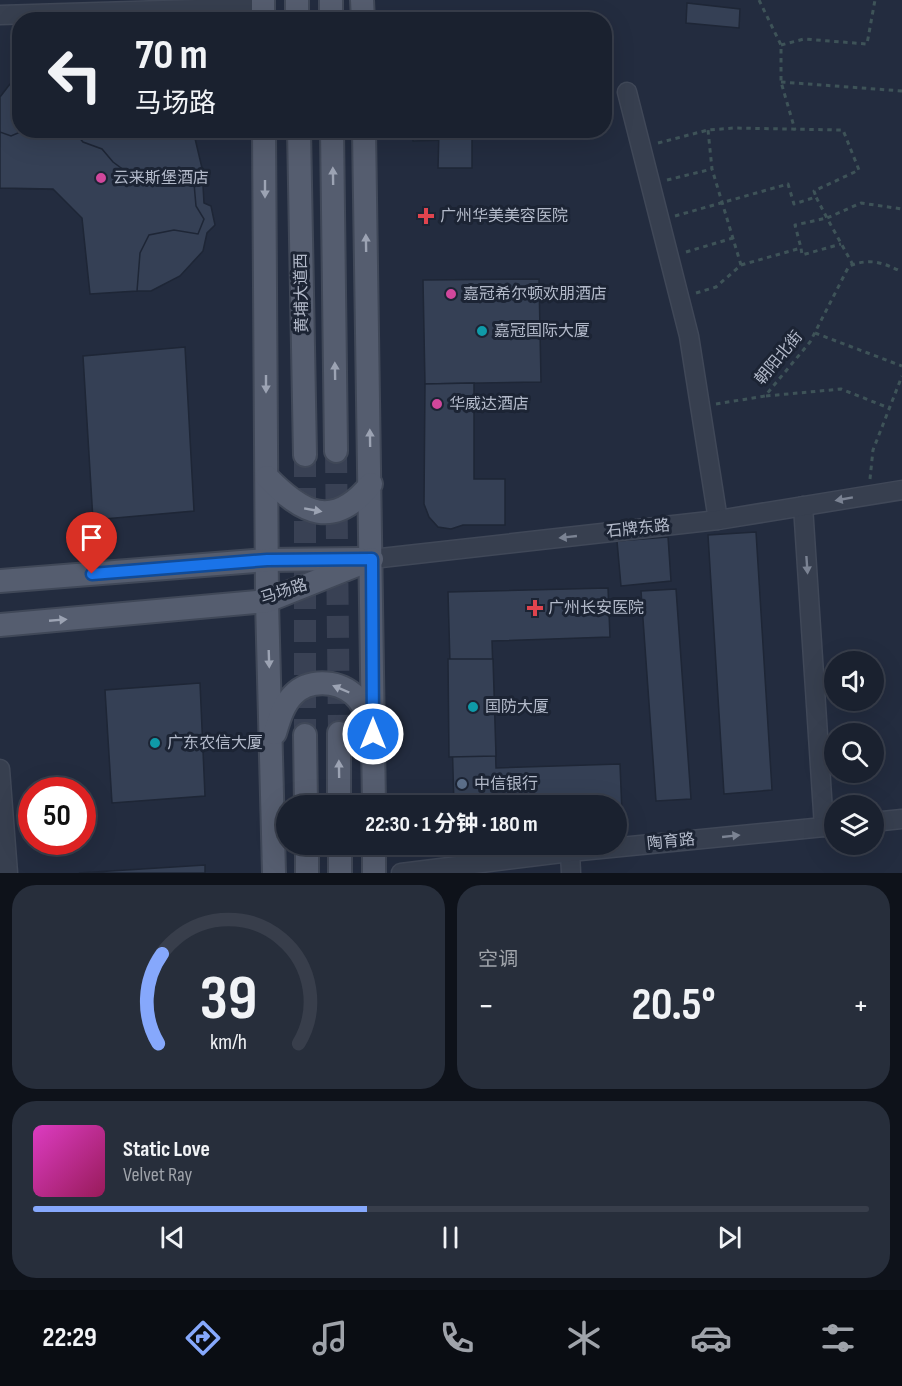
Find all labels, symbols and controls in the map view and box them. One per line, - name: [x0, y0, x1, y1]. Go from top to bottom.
- text: 70 m: [135, 30, 208, 81]
- icon: left: [36, 36, 114, 114]
- text: 马场路: [135, 88, 216, 120]
- one-way arrow: [328, 167, 338, 186]
- place label: 云来斯堡酒店: [113, 169, 209, 188]
- marker: 云来斯堡酒店: [94, 171, 108, 185]
- one-way arrow: [260, 179, 270, 198]
- marker: 广州华美美容医院: [417, 207, 435, 225]
- place label: 广州华美美容医院: [440, 207, 568, 226]
- one-way arrow: [361, 233, 371, 252]
- street label: 黄埔大道西: [292, 253, 312, 333]
- place label: 嘉冠希尔顿欢朋酒店: [463, 285, 607, 304]
- marker: 嘉冠希尔顿欢朋酒店: [444, 287, 458, 301]
- place label: 嘉冠国际大厦: [494, 322, 590, 341]
- marker: 嘉冠国际大厦: [475, 324, 489, 338]
- street label: 朝阳北街: [751, 327, 807, 389]
- one-way arrow: [330, 362, 340, 381]
- one-way arrow: [261, 374, 271, 393]
- place label: 华威达酒店: [449, 395, 529, 414]
- marker: 华威达酒店: [430, 397, 444, 411]
- one-way arrow: [365, 428, 374, 447]
- one-way arrow: [835, 495, 854, 504]
- one-way arrow: [303, 506, 322, 515]
- pin: [66, 512, 117, 574]
- street label: 石牌东路: [605, 516, 671, 542]
- icon: arrive: [75, 521, 108, 554]
- one-way arrow: [558, 532, 577, 542]
- one-way arrow: [802, 555, 811, 574]
- street label: 马场路: [258, 576, 310, 608]
- marker: 广州长安医院: [526, 599, 544, 617]
- place label: 广州长安医院: [548, 599, 644, 618]
- one-way arrow: [49, 615, 68, 625]
- one-way arrow: [264, 650, 274, 669]
- map controls: [824, 651, 884, 855]
- button: sound: [824, 651, 884, 711]
- one-way arrow: [333, 684, 350, 693]
- place label: 国防大厦: [485, 698, 549, 717]
- marker: 国防大厦: [466, 700, 480, 714]
- position arrow: [341, 702, 405, 766]
- button: search: [824, 723, 884, 783]
- place label: 广东农信大厦: [167, 734, 263, 753]
- marker: 广东农信大厦: [148, 736, 162, 750]
- one-way arrow: [334, 760, 344, 779]
- place label: 中信银行: [474, 775, 538, 794]
- speed limit sign: 50: [18, 777, 96, 855]
- marker: 中信银行: [455, 777, 469, 791]
- button: layers: [824, 795, 884, 855]
- text: 22:30 · 1 分钟 · 180 m: [365, 811, 538, 838]
- street label: 陶育路: [646, 830, 696, 854]
- one-way arrow: [721, 831, 740, 841]
- text: 空调: [478, 948, 518, 972]
- text: 39: [200, 962, 257, 1037]
- text: 20.5°: [631, 978, 716, 1033]
- text: −: [478, 986, 494, 1026]
- text: +: [853, 986, 869, 1026]
- text: km/h: [210, 1030, 247, 1055]
- text: Static Love: [123, 1136, 210, 1163]
- text: Velvet Ray: [123, 1163, 192, 1187]
- icon: previous: [156, 1221, 189, 1254]
- icon: pause: [434, 1221, 467, 1254]
- icon: next: [713, 1221, 746, 1254]
- icon: directions: [182, 1317, 224, 1359]
- icon: music: [309, 1317, 351, 1359]
- icon: phone: [436, 1317, 478, 1359]
- icon: climate: [563, 1317, 605, 1359]
- icon: car: [690, 1317, 732, 1359]
- icon: filters: [817, 1317, 859, 1359]
- text: 22:29: [43, 1322, 97, 1354]

